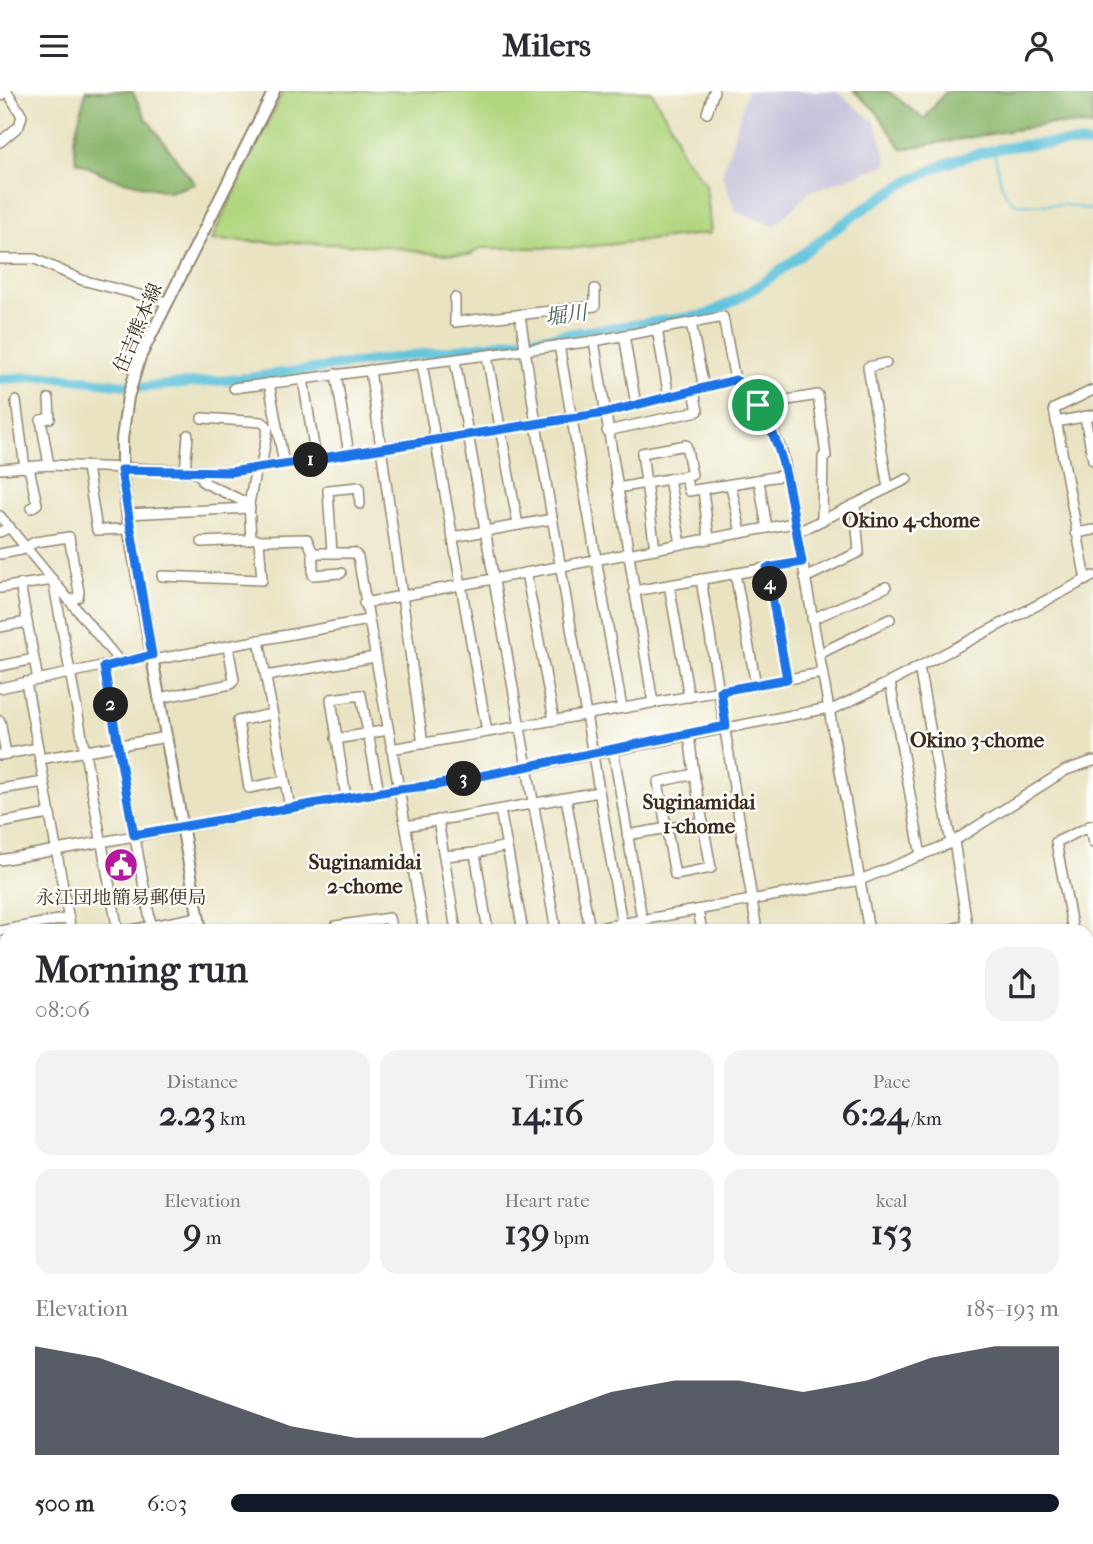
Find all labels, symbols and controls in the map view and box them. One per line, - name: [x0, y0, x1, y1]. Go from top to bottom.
- icon: menu: [35, 27, 73, 65]
- text: Milers: [502, 27, 591, 64]
- icon: person: [1020, 27, 1058, 65]
- street label: 住吉熊本線: [109, 280, 167, 376]
- water label: 堀川: [544, 300, 590, 330]
- pin: [728, 375, 788, 435]
- icon: arrive: [739, 386, 777, 424]
- pin: 1: [294, 443, 328, 477]
- text: 1: [307, 448, 314, 470]
- district label: Okino 4-chome: [842, 508, 981, 533]
- pin: 4: [752, 567, 788, 601]
- text: 4: [764, 572, 775, 594]
- pin: 2: [94, 687, 128, 723]
- text: 2: [106, 693, 115, 715]
- district label: Okino 3-chome: [910, 728, 1045, 752]
- pin: 3: [447, 761, 482, 797]
- text: 3: [460, 767, 467, 789]
- district label: Suginamidai 1-chome: [643, 790, 756, 838]
- public building icon: 永江団地簡易郵便局: [102, 846, 140, 884]
- district label: Suginamidai 2-chome: [309, 850, 422, 898]
- place label: 永江団地簡易郵便局: [35, 887, 207, 909]
- text: Morning run: [35, 947, 248, 992]
- button: share: [985, 947, 1059, 1021]
- text: 08:06: [35, 996, 90, 1023]
- text: Distance: [167, 1071, 238, 1093]
- text: Time: [525, 1071, 569, 1093]
- text: Pace: [873, 1071, 911, 1093]
- text: 2.23: [159, 1093, 216, 1134]
- text: 14:16: [511, 1093, 583, 1134]
- text: 6:24: [841, 1093, 908, 1134]
- text: km: [216, 1108, 246, 1130]
- text: /km: [908, 1108, 942, 1130]
- text: Elevation: [164, 1190, 241, 1212]
- text: Heart rate: [504, 1190, 590, 1212]
- text: kcal: [876, 1190, 908, 1212]
- text: 9: [183, 1212, 202, 1253]
- text: 139: [504, 1212, 550, 1253]
- text: 153: [871, 1212, 913, 1253]
- text: m: [202, 1227, 221, 1249]
- text: bpm: [550, 1227, 590, 1249]
- text: Elevation: [35, 1295, 128, 1322]
- text: 185–193 m: [966, 1295, 1059, 1322]
- text: 500 m: [35, 1490, 94, 1517]
- text: 6:03: [147, 1490, 187, 1517]

